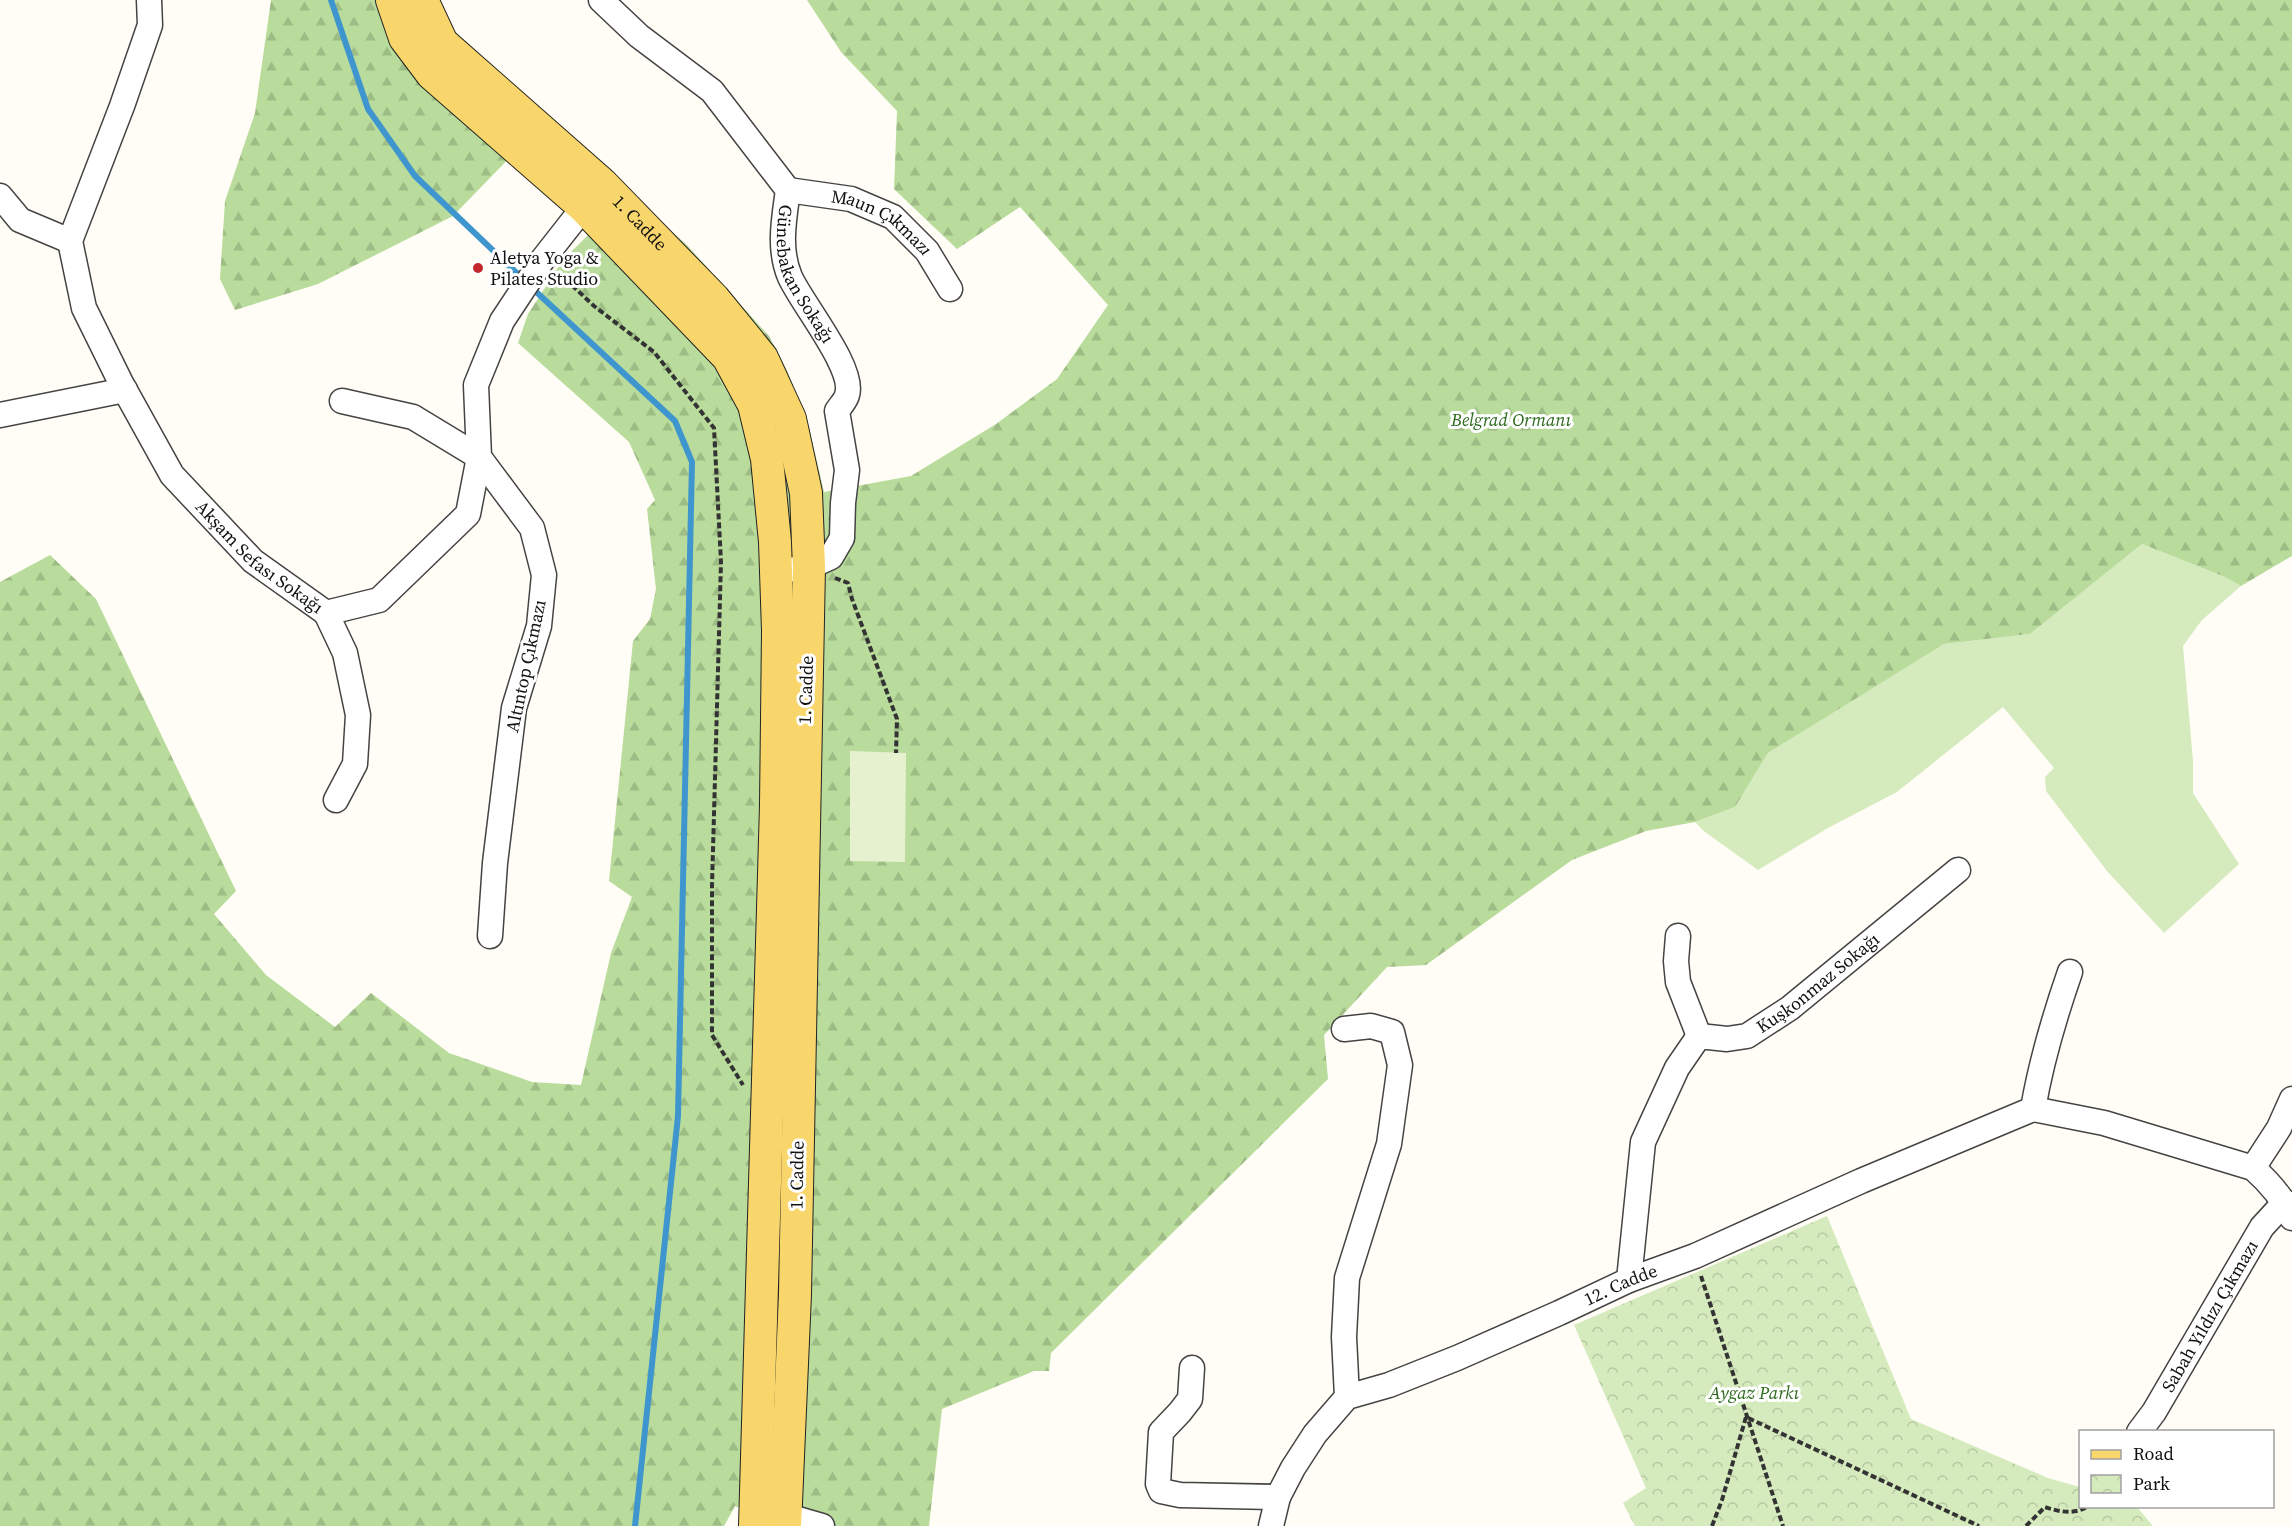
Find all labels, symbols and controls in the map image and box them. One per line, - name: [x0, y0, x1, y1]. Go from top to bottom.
- street label: Maun Çıkmazı: [830, 183, 940, 260]
- street label: 1. Cadde: [607, 189, 673, 256]
- street label: Günebakan Sokağı: [771, 203, 841, 348]
- place label: Aletya Yoga & Pilates Studio: [490, 245, 599, 291]
- marker: Aletya Yoga & Pilates Studio: [471, 261, 485, 275]
- park label: Belgrad Ormanı: [1450, 407, 1571, 432]
- street label: Akşam Sefası Sokağı: [190, 495, 329, 619]
- street label: Altıntop Çıkmazı: [499, 597, 552, 735]
- street label: 1. Cadde: [792, 655, 819, 725]
- street label: Kuşkonmaz Sokağı: [1751, 927, 1885, 1039]
- street label: 1. Cadde: [783, 1140, 810, 1210]
- street label: Sabah Yıldızı Çıkmazı: [2155, 1235, 2264, 1397]
- street label: 12. Cadde: [1580, 1258, 1661, 1312]
- park label: Aygaz Parkı: [1708, 1380, 1800, 1405]
- legend: [2079, 1430, 2274, 1508]
- text: Road: [2133, 1441, 2174, 1466]
- text: Park: [2133, 1471, 2170, 1496]

